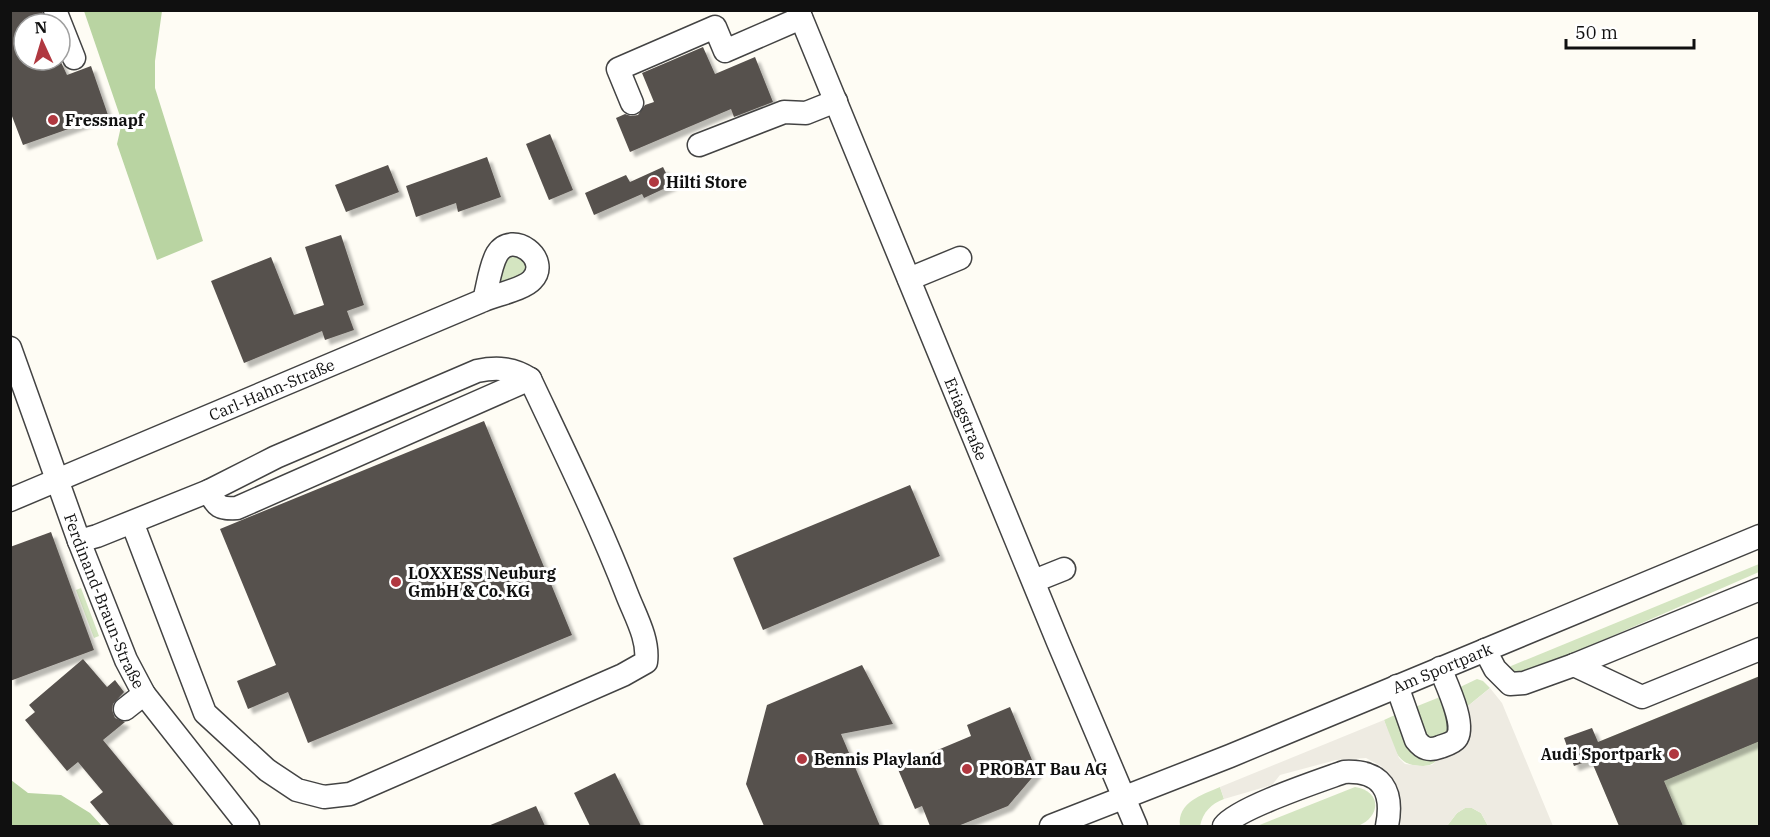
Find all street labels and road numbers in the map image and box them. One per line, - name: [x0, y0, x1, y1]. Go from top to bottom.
- street label: Carl-Hahn-Straße: [206, 354, 337, 425]
- street label: Eriagstraße: [940, 374, 992, 463]
- street label: Ferdinand-Braun-Straße: [60, 511, 149, 692]
- street label: Am Sportpark: [1389, 638, 1496, 698]

